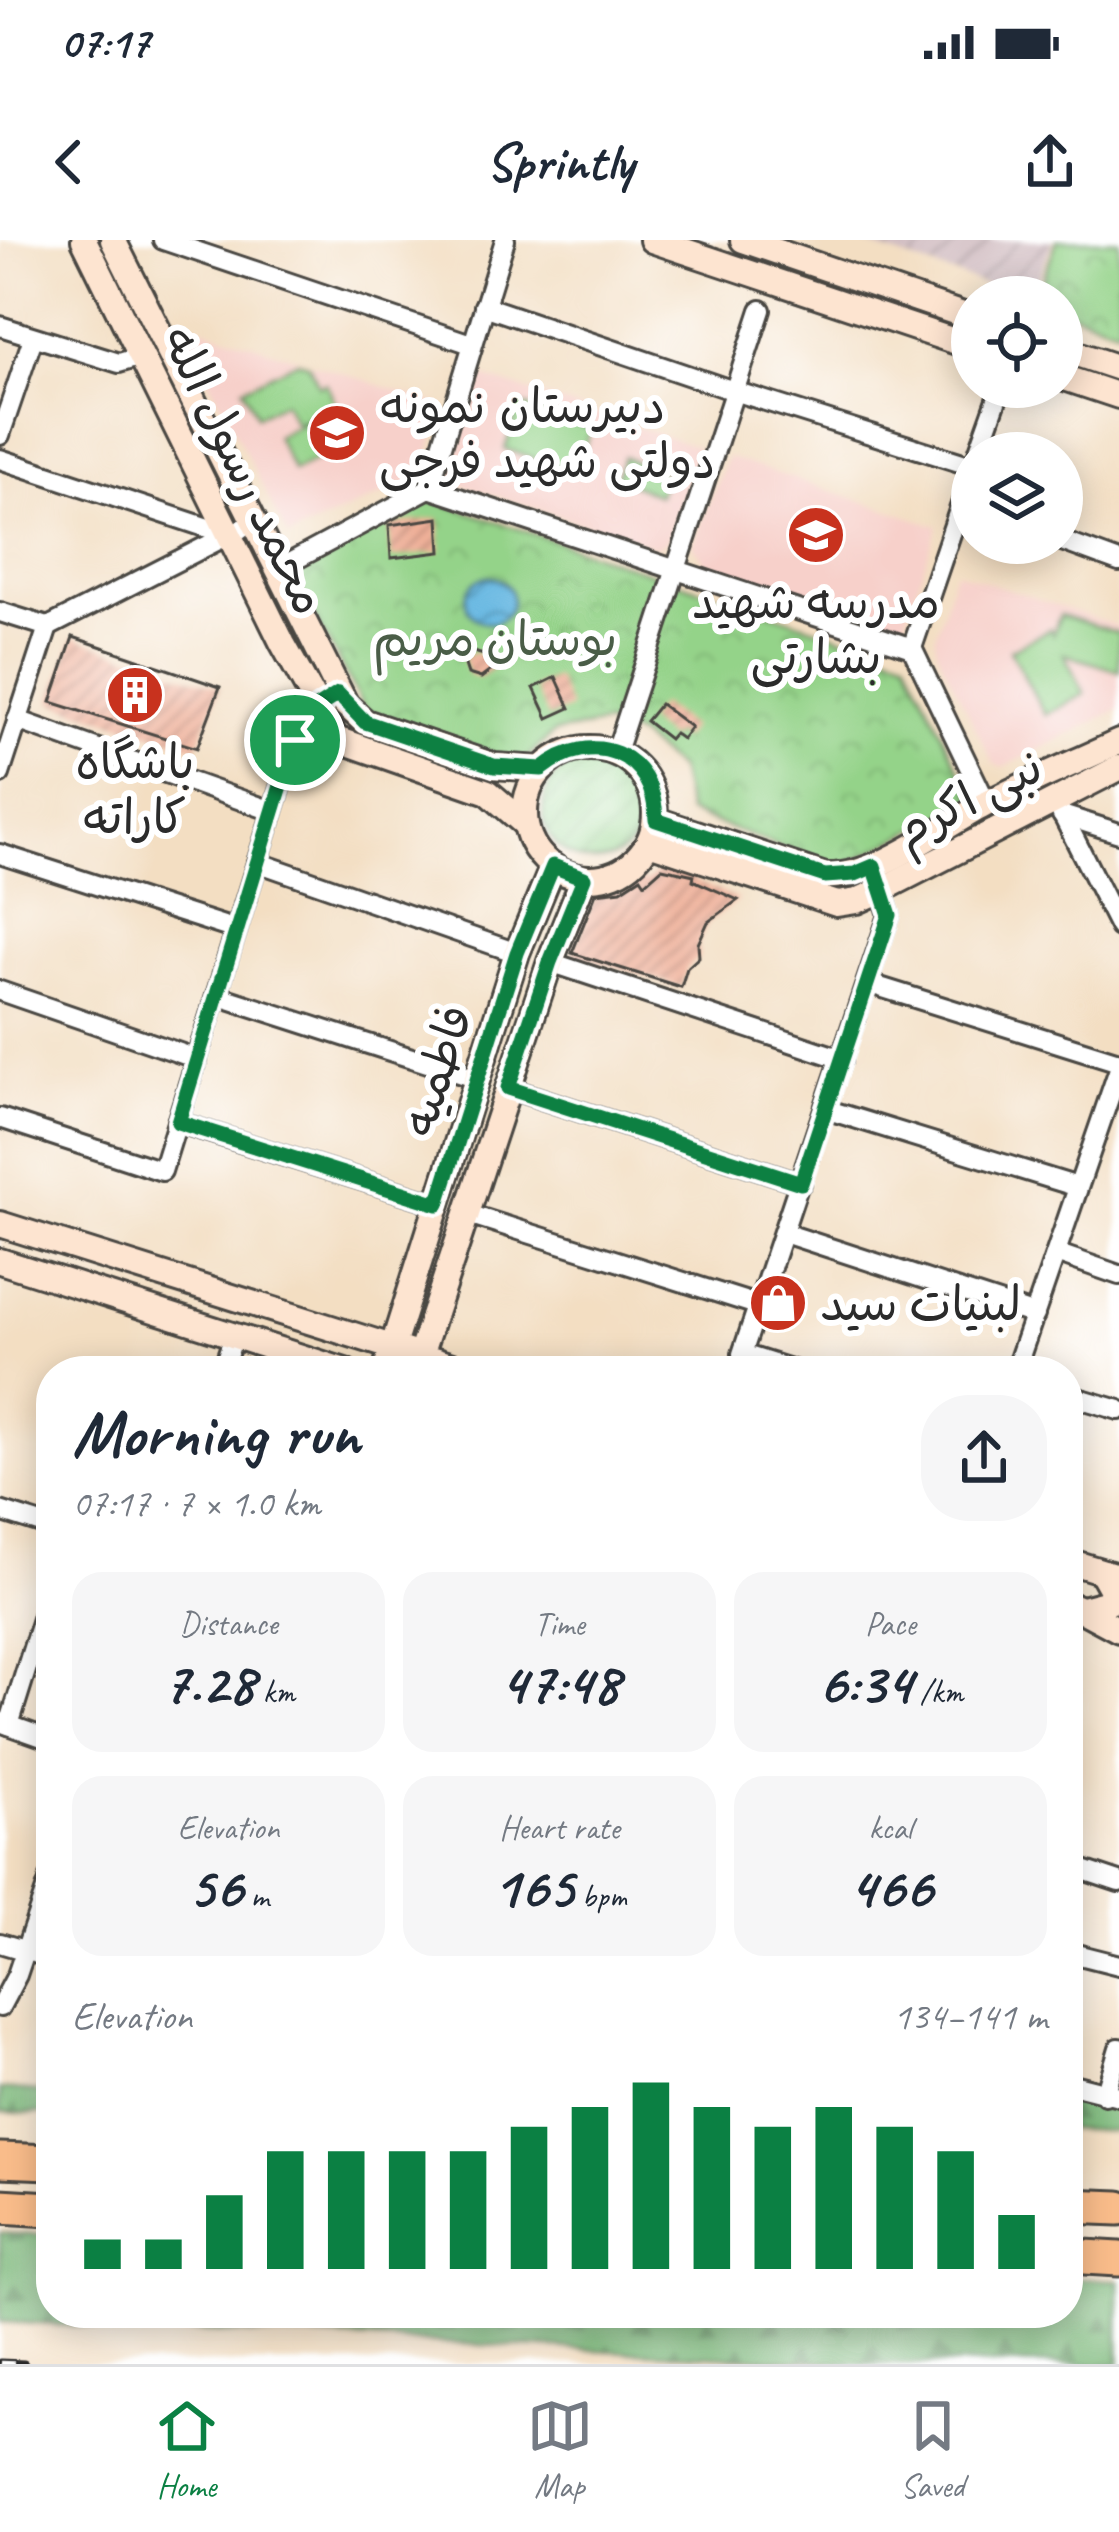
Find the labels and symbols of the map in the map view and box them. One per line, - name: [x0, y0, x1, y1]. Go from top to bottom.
- street label: محمد رسول الله: [148, 316, 340, 624]
- place label: دبیرستان نمونه دولتی شهید فرجی: [379, 376, 716, 492]
- school or university icon: دبیرستان نمونه دولتی شهید فرجی: [306, 402, 368, 464]
- school or university icon: مدرسه شهید بشارتی: [785, 504, 847, 566]
- place label: مدرسه شهید بشارتی: [692, 572, 940, 688]
- park label: بوستان مریم: [373, 609, 617, 676]
- building icon: باشگاه کاراته: [104, 664, 166, 726]
- pin: [244, 689, 346, 791]
- place label: باشگاه کاراته: [75, 732, 195, 847]
- street label: نبی اکرم: [884, 736, 1055, 867]
- street label: فاطمیه: [388, 997, 486, 1143]
- shop icon: لبنیات سید: [747, 1272, 809, 1334]
- place label: لبنیات سید: [820, 1274, 1021, 1334]

